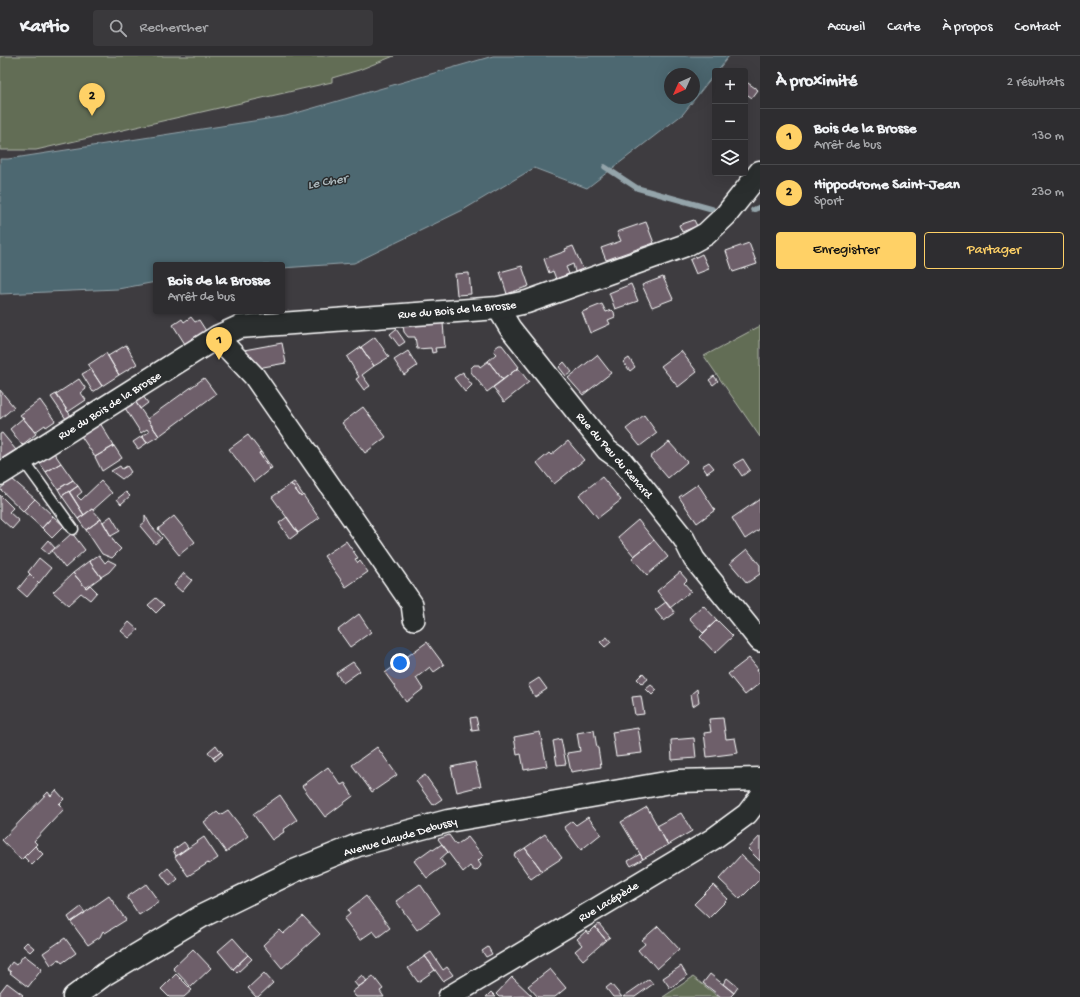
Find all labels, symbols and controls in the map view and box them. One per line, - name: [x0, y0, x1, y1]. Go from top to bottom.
- search box: [93, 10, 373, 46]
- text: Kartio: [20, 16, 69, 39]
- icon: search: [107, 17, 129, 39]
- text: Rechercher: [139, 19, 208, 37]
- text: Accueil: [828, 19, 865, 36]
- text: Carte: [887, 19, 921, 36]
- text: À propos: [943, 19, 993, 36]
- text: Contact: [1015, 19, 1060, 36]
- north arrow: [664, 68, 700, 104]
- map controls: [712, 68, 748, 176]
- button: +: [712, 68, 748, 104]
- text: À proximité: [776, 72, 857, 92]
- text: 2 résultats: [1007, 75, 1064, 90]
- pin: 2: [79, 83, 105, 116]
- button: −: [712, 104, 748, 140]
- text: Bois de la Brosse: [814, 120, 917, 138]
- text: 1: [786, 129, 792, 144]
- text: 130 m: [1032, 129, 1064, 144]
- text: Arrêt de bus: [814, 138, 881, 153]
- button: layers: [712, 140, 748, 176]
- water label: Le Cher: [306, 171, 351, 193]
- text: Hippodrome Saint-Jean: [814, 176, 960, 194]
- text: 2: [786, 185, 792, 200]
- text: 230 m: [1031, 185, 1064, 200]
- text: Sport: [814, 194, 843, 209]
- button: Enregistrer: [776, 232, 916, 269]
- button: Partager: [924, 232, 1064, 269]
- popup: [153, 262, 285, 314]
- text: Bois de la Brosse: [168, 272, 270, 290]
- text: Arrêt de bus: [168, 290, 235, 305]
- street label: Rue du Bois de la Brosse: [398, 299, 518, 323]
- pin: 1: [206, 327, 232, 360]
- street label: Rue du Bois de la Brosse: [56, 369, 165, 444]
- street label: Rue du Peu du Renard: [572, 410, 655, 503]
- your location: [390, 653, 410, 673]
- street label: Avenue Claude Debussy: [342, 815, 459, 861]
- street label: Rue Lacépède: [576, 879, 642, 926]

